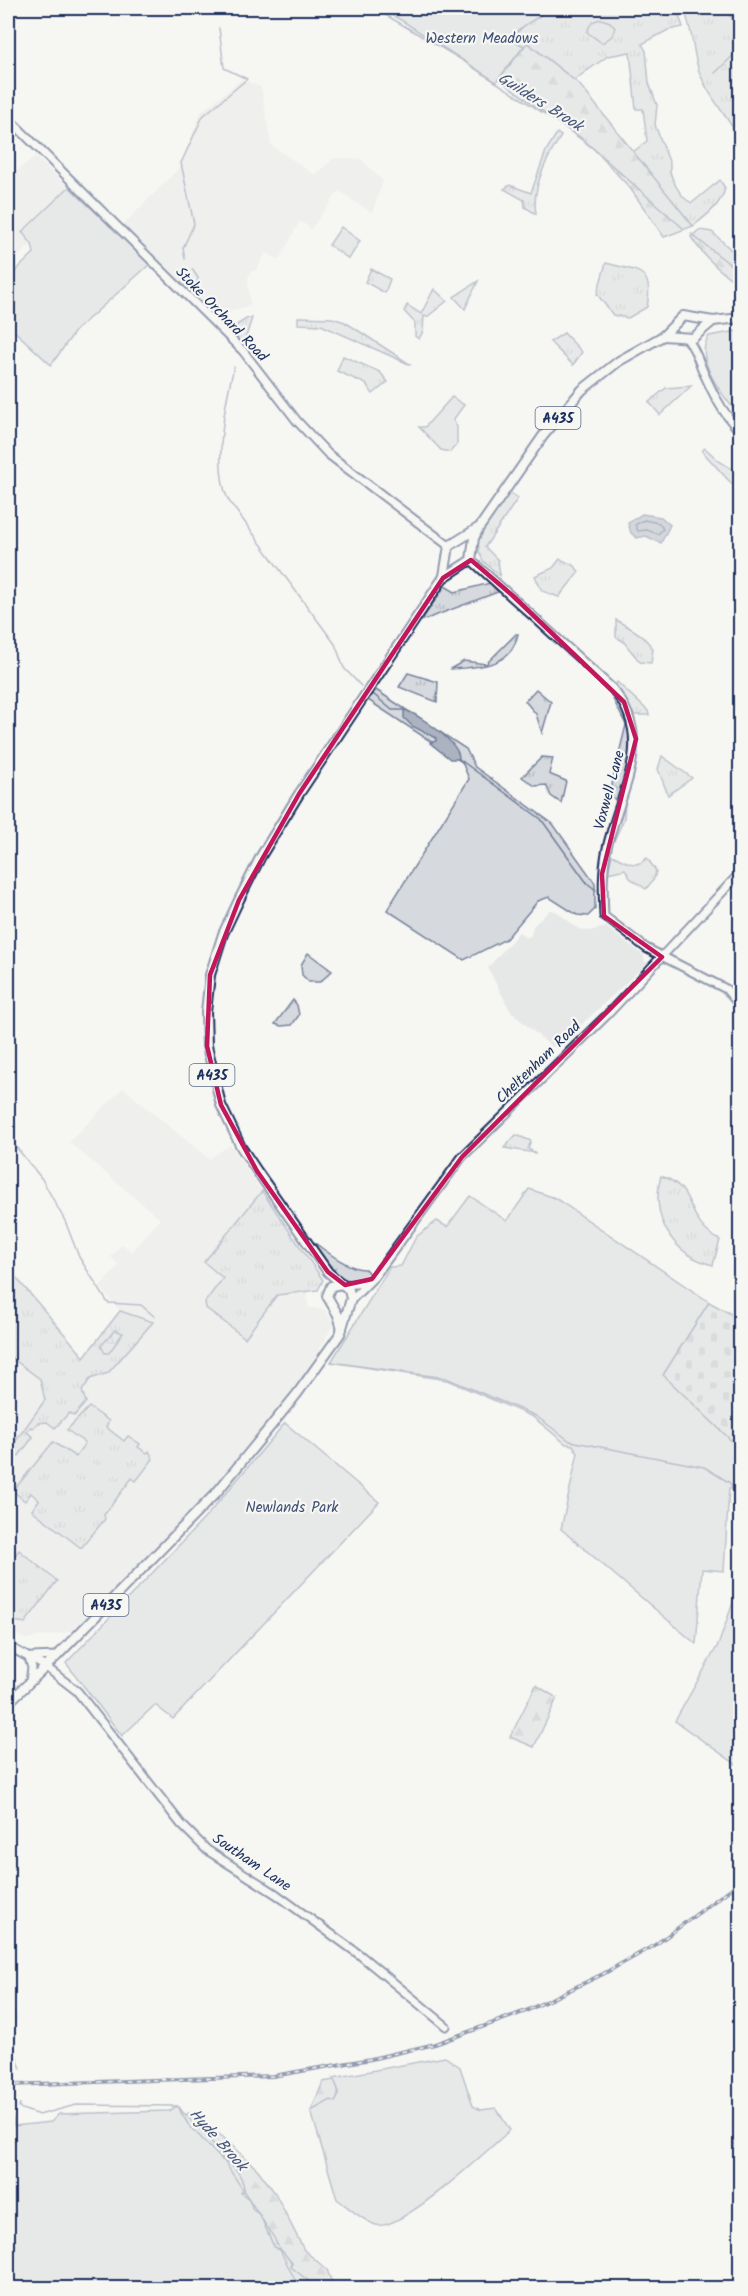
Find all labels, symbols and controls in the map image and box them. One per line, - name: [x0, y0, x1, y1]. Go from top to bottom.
- park label: Western Meadows: [426, 27, 539, 51]
- water label: Guilders Brook: [493, 66, 590, 140]
- street label: Stoke Orchard Road: [169, 261, 274, 368]
- road number: A435: [536, 407, 580, 429]
- street label: Voxwell Lane: [588, 748, 632, 833]
- street label: Cheltenham Road: [490, 1015, 587, 1110]
- road number: A435: [190, 1064, 234, 1086]
- park label: Newlands Park: [246, 1496, 339, 1520]
- road number: A435: [84, 1594, 128, 1616]
- street label: Southam Lane: [207, 1827, 296, 1898]
- water label: Hyde Brook: [183, 2103, 255, 2179]

